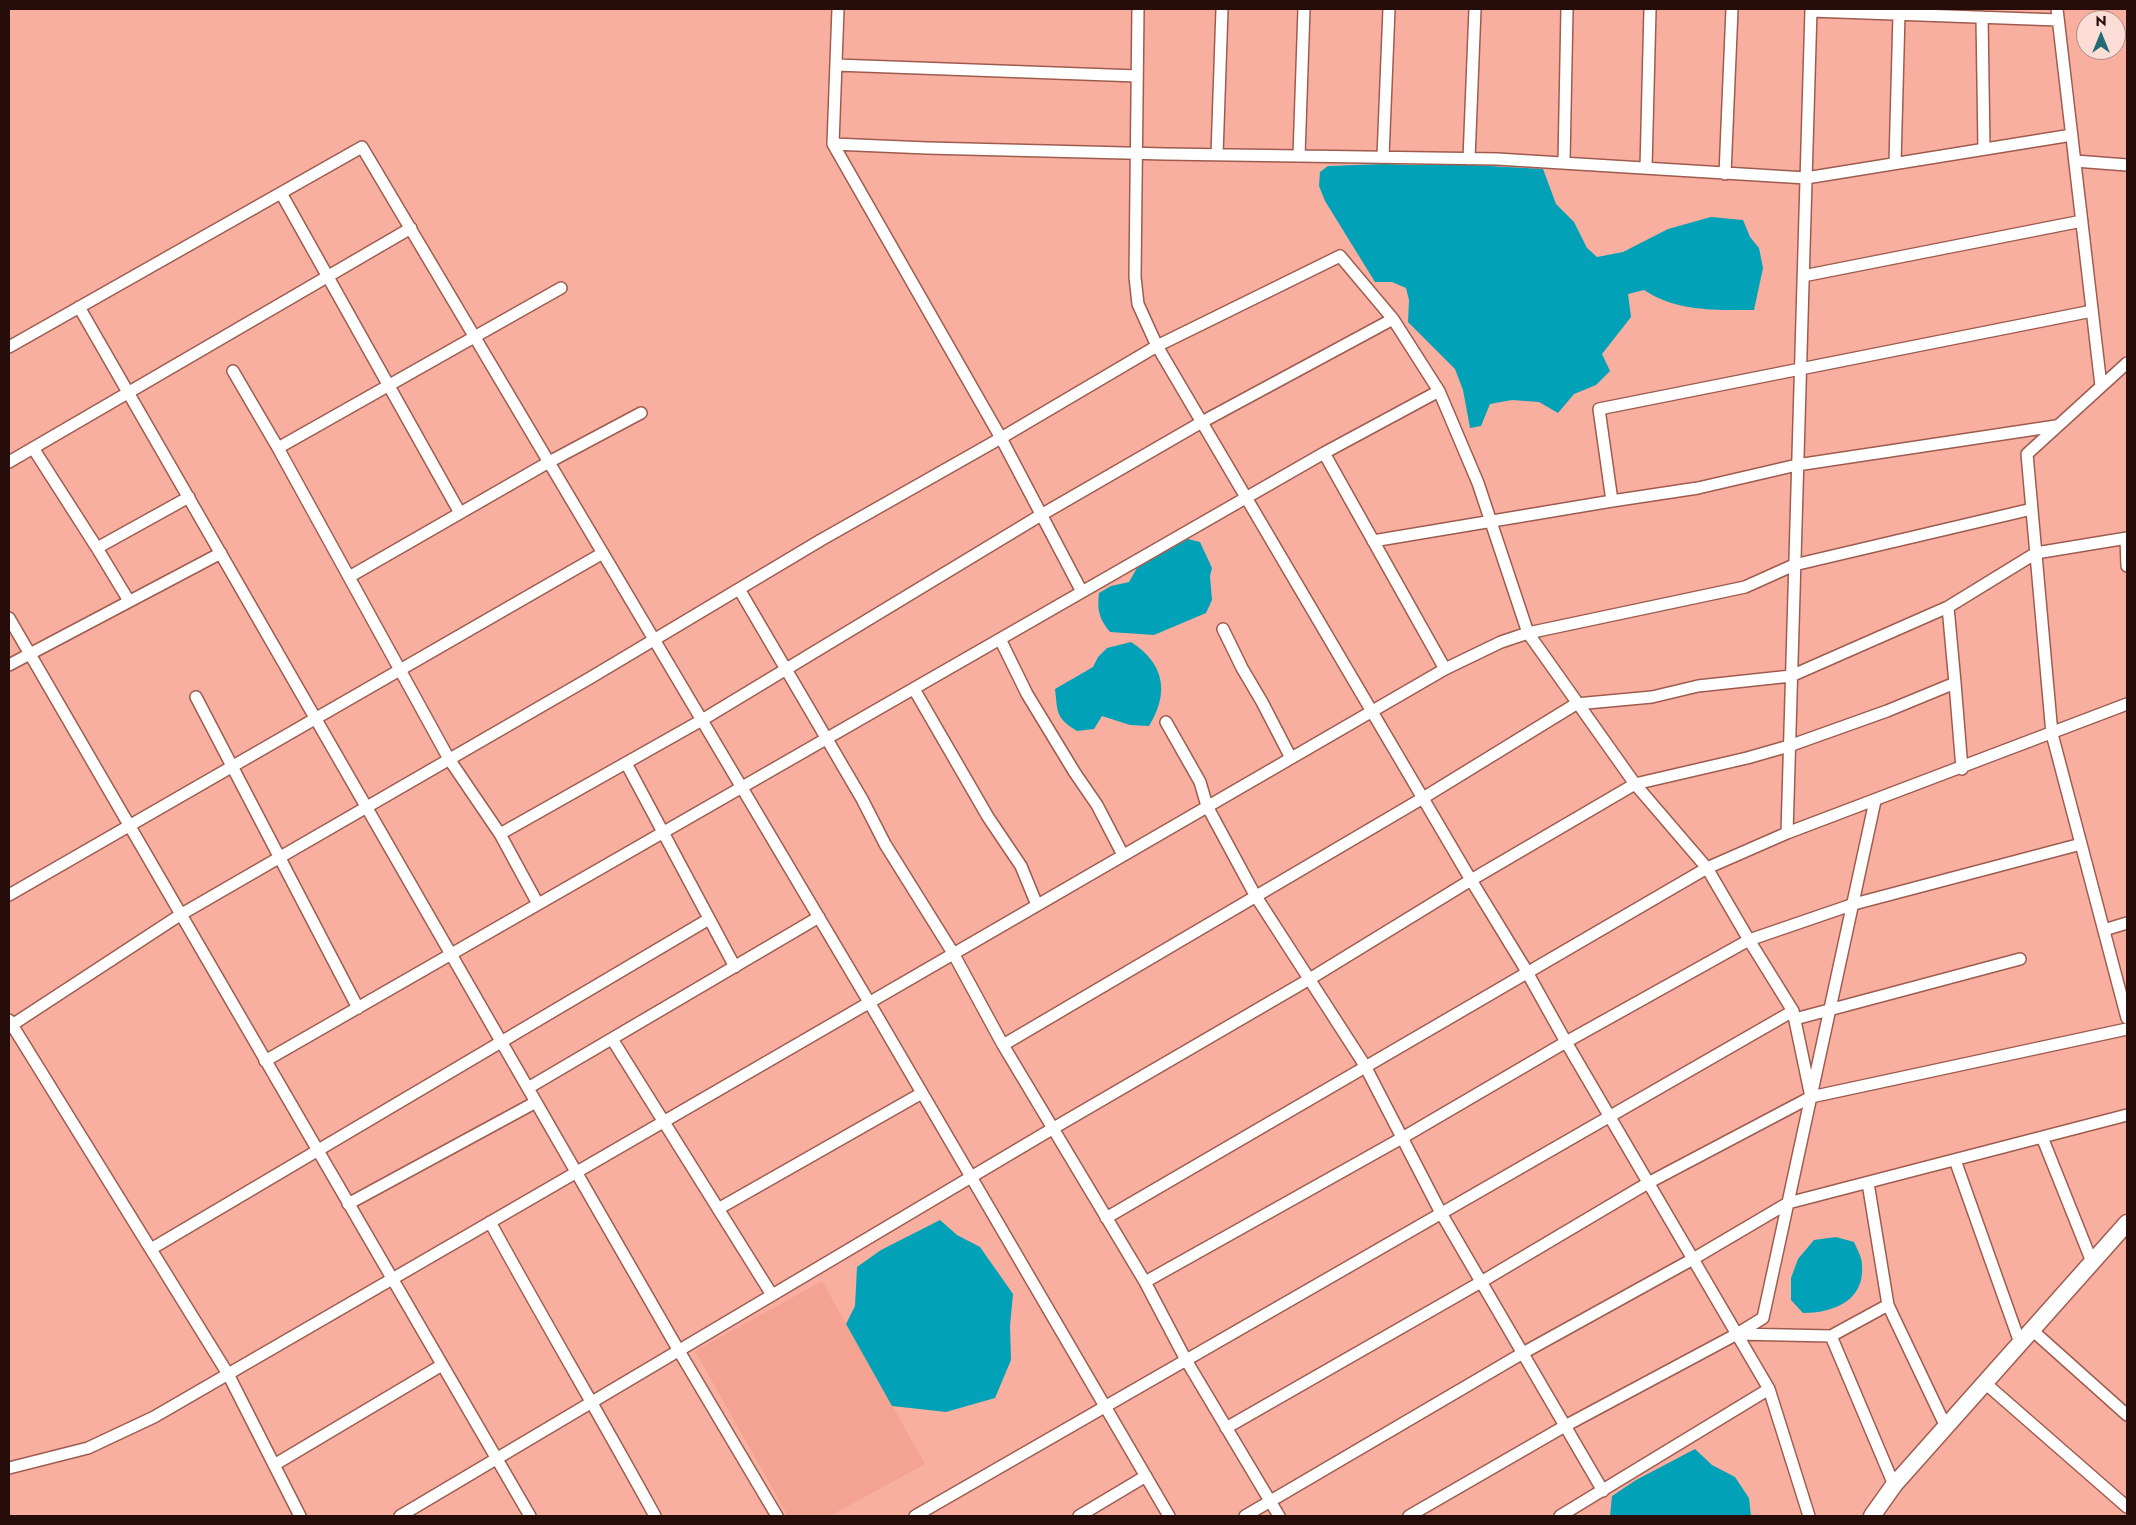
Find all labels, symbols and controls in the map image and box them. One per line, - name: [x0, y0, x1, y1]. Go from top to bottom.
- north arrow: [2076, 10, 2126, 60]
- text: N: [2095, 11, 2107, 31]

